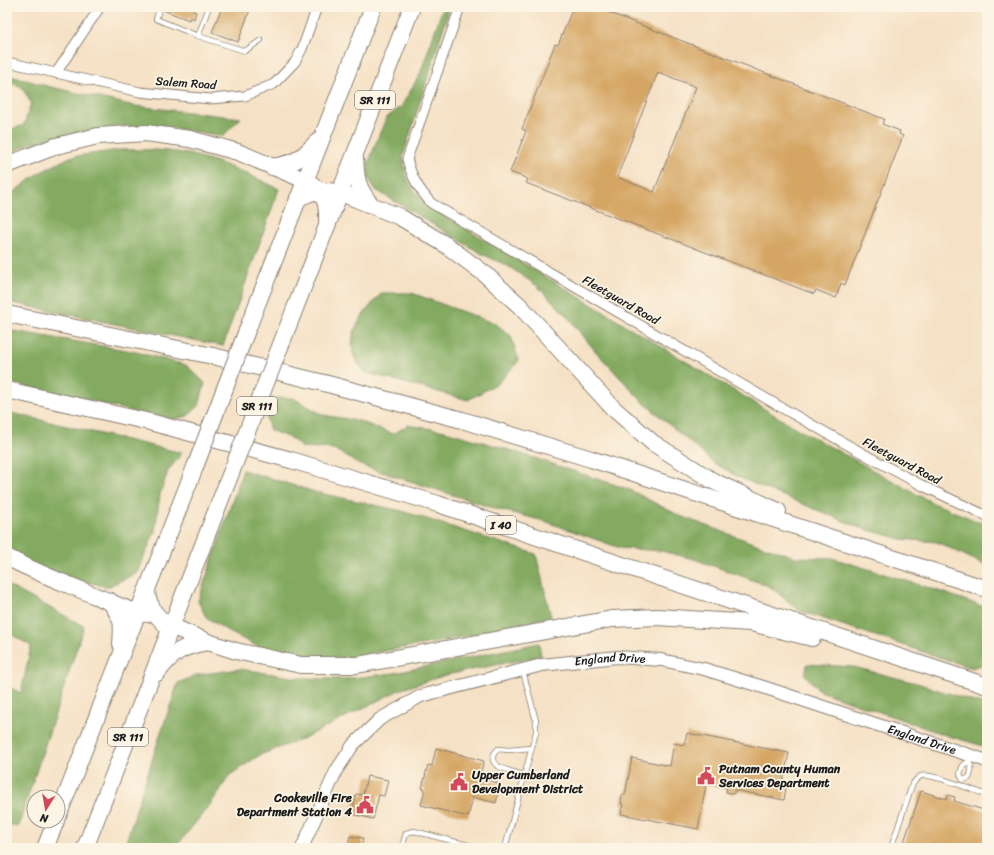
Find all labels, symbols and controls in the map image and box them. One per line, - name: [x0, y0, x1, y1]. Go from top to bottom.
- street label: Salem Road: [155, 70, 218, 96]
- road number: SR 111: [355, 91, 395, 109]
- street label: Fleetguard Road: [578, 269, 664, 331]
- road number: SR 111: [237, 397, 277, 415]
- street label: Fleetguard Road: [859, 431, 946, 491]
- road number: I 40: [486, 516, 516, 534]
- street label: England Drive: [573, 646, 647, 672]
- street label: England Drive: [884, 718, 959, 761]
- road number: SR 111: [108, 728, 148, 746]
- place label: Putnam County Human Services Department: [718, 758, 841, 794]
- place label: Upper Cumberland Development District: [472, 764, 584, 800]
- public building icon: Putnam County Human Services Department: [696, 766, 716, 786]
- public building icon: Upper Cumberland Development District: [449, 772, 469, 792]
- place label: Cookeville Fire Department Station 4: [237, 787, 353, 823]
- north arrow: [26, 789, 66, 829]
- public building icon: Cookeville Fire Department Station 4: [355, 795, 375, 815]
- text: N: [38, 808, 51, 829]

